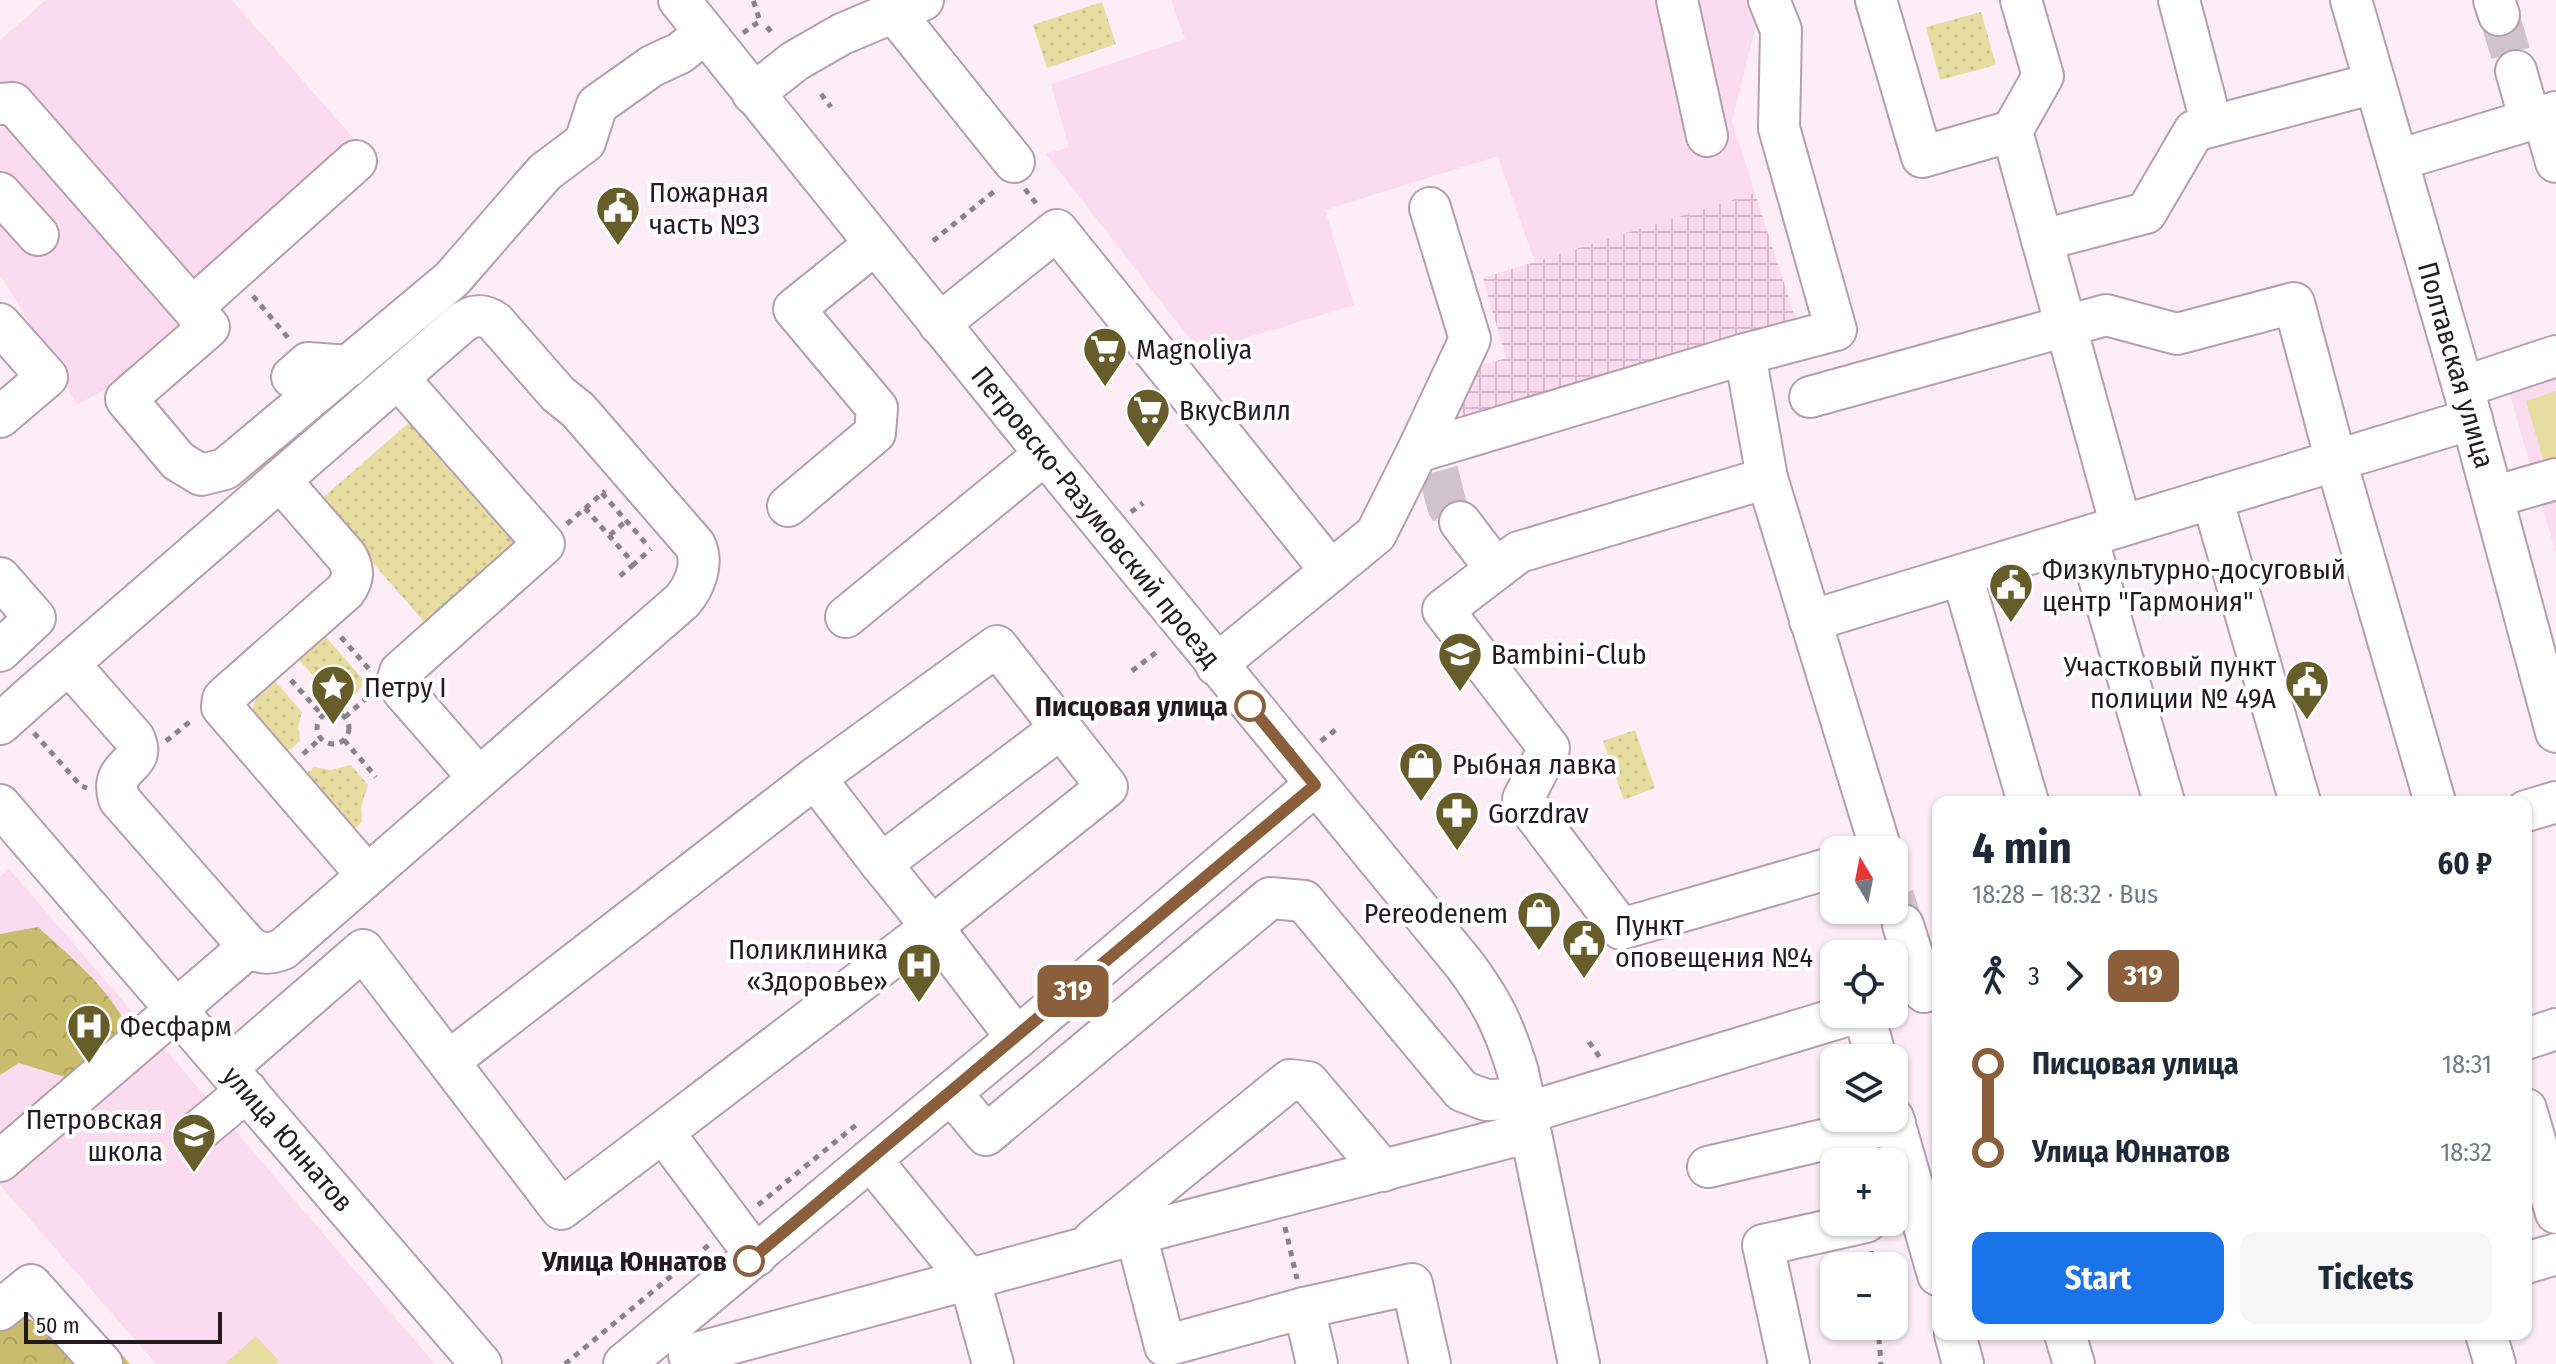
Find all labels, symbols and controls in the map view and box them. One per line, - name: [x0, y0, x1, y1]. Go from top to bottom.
- place label: Пожарная часть №3: [649, 176, 769, 241]
- public building icon: Пожарная часть №3: [594, 184, 642, 247]
- street label: Полтавская улица: [2411, 258, 2501, 472]
- supermarket icon: Magnoliya: [1081, 325, 1129, 388]
- place label: Magnoliya: [1136, 333, 1252, 366]
- street label: Петровско-Разумовский проезд: [964, 360, 1228, 674]
- supermarket icon: ВкусВилл: [1124, 386, 1172, 449]
- place label: ВкусВилл: [1179, 394, 1291, 427]
- place label: Физкультурно-досуговый центр "Гармония": [2042, 553, 2346, 618]
- public building icon: Физкультурно-досуговый центр "Гармония": [1987, 561, 2035, 624]
- school or university icon: Bambini-Club: [1436, 630, 1484, 693]
- place label: Bambini-Club: [1491, 638, 1647, 671]
- place label: Участковый пункт полиции № 49А: [2063, 650, 2277, 715]
- public building icon: Участковый пункт полиции № 49А: [2283, 658, 2331, 721]
- place icon: Петру I: [309, 663, 357, 726]
- place label: Петру I: [364, 671, 447, 704]
- place label: Писцовая улица: [1035, 690, 1228, 723]
- marker: Писцовая улица: [1235, 691, 1265, 721]
- shop icon: Рыбная лавка: [1397, 740, 1445, 803]
- place label: Рыбная лавка: [1452, 748, 1617, 781]
- pharmacy icon: Gorzdrav: [1433, 789, 1481, 852]
- place label: Gorzdrav: [1488, 797, 1589, 830]
- text: 4 min: [1972, 822, 2072, 875]
- north arrow: [1820, 836, 1908, 924]
- map controls: [1820, 836, 1908, 1340]
- text: 60 ₽: [2437, 846, 2492, 882]
- text: 18:28 – 18:32 · Bus: [1972, 879, 2158, 910]
- shop icon: Pereodenem: [1515, 889, 1563, 952]
- place label: Pereodenem: [1364, 897, 1508, 930]
- place label: Пункт оповещения №4: [1615, 909, 1813, 974]
- public building icon: Пункт оповещения №4: [1560, 917, 1608, 980]
- place label: Поликлиника «Здоровье»: [728, 933, 888, 998]
- button: locate: [1820, 940, 1908, 1028]
- hospital icon: Поликлиника «Здоровье»: [895, 941, 943, 1004]
- icon: walk: [1972, 954, 2016, 998]
- icon: forward: [2052, 954, 2096, 998]
- text: 319: [2124, 959, 2163, 992]
- text: 3: [2028, 961, 2040, 992]
- line badge: 319: [1027, 965, 1119, 1017]
- text: 319: [1053, 974, 1093, 1007]
- hospital icon: Фесфарм: [65, 1002, 113, 1065]
- place label: Фесфарм: [120, 1010, 232, 1043]
- button: layers: [1820, 1044, 1908, 1132]
- text: Писцовая улица: [2032, 1046, 2239, 1082]
- text: 18:31: [2442, 1049, 2492, 1080]
- street label: улица Юннатов: [216, 1059, 360, 1219]
- place label: Петровская школа: [26, 1103, 163, 1168]
- school or university icon: Петровская школа: [170, 1111, 218, 1174]
- text: Улица Юннатов: [2032, 1134, 2230, 1170]
- text: 18:32: [2440, 1137, 2492, 1168]
- button: +: [1820, 1148, 1908, 1236]
- button: Start: [1972, 1232, 2224, 1324]
- button: Tickets: [2240, 1232, 2492, 1324]
- place label: Улица Юннатов: [541, 1245, 727, 1278]
- marker: Улица Юннатов: [734, 1246, 764, 1276]
- button: −: [1820, 1252, 1908, 1340]
- scale bar: [24, 1308, 222, 1344]
- text: 50 m: [36, 1312, 80, 1339]

